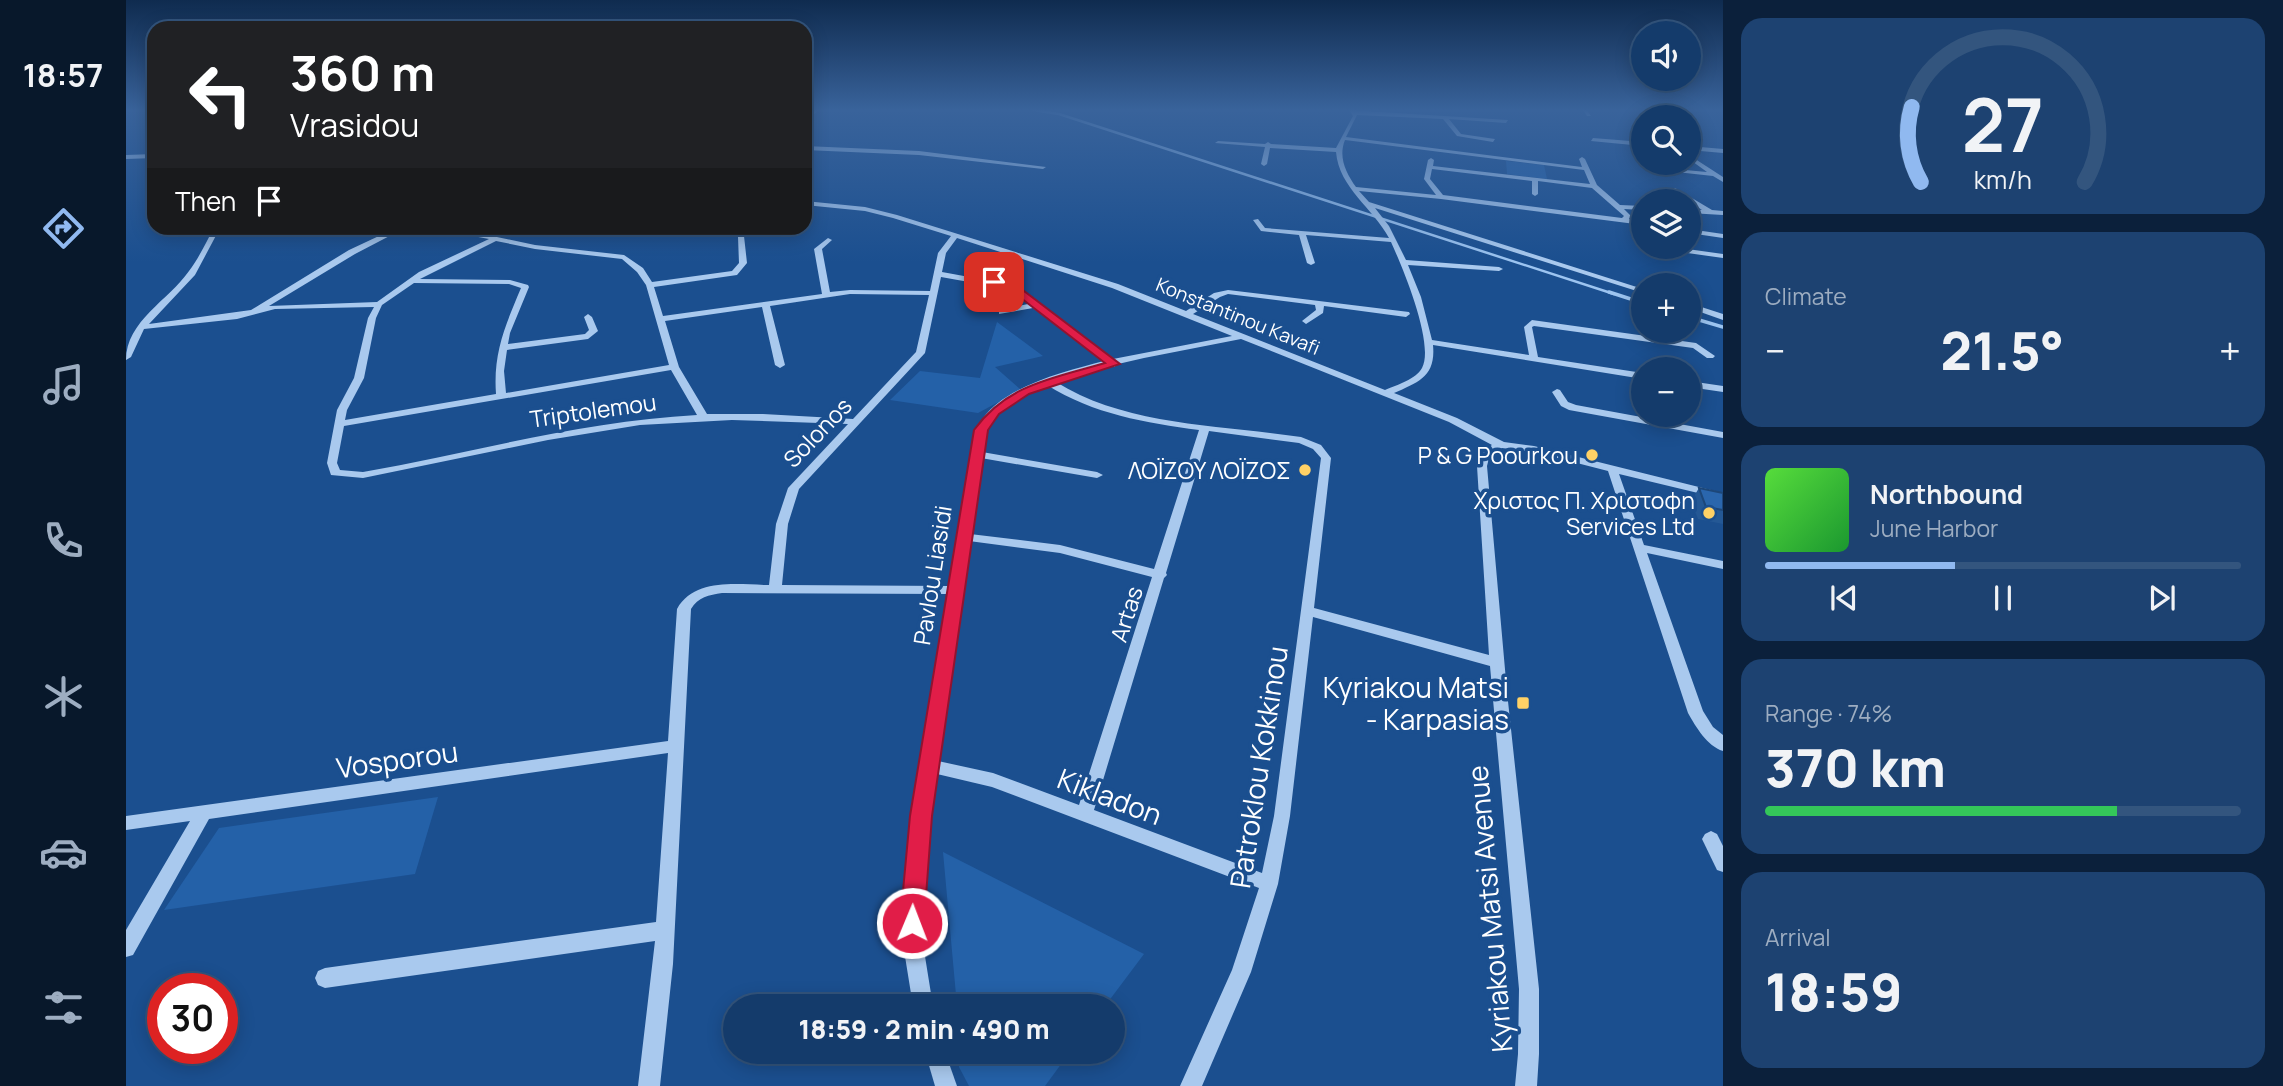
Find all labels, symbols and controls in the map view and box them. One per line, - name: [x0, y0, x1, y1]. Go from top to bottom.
- map controls: [1631, 21, 1701, 427]
- button: sound: [1631, 21, 1701, 91]
- text: 360 m: [290, 39, 435, 106]
- icon: left: [175, 49, 266, 140]
- text: 18:57: [23, 53, 103, 97]
- text: 27: [1962, 74, 2044, 174]
- text: Vrasidou: [290, 103, 419, 147]
- button: search: [1631, 105, 1701, 175]
- text: km/h: [1974, 162, 2032, 197]
- icon: arrive: [250, 182, 288, 220]
- text: Then: [175, 183, 236, 219]
- button: layers: [1631, 189, 1701, 259]
- icon: directions: [39, 204, 88, 253]
- pin: [964, 252, 1024, 312]
- icon: arrive: [975, 263, 1013, 301]
- street label: Konstantinou Kavafi: [1152, 271, 1324, 361]
- button: +: [1631, 273, 1701, 343]
- text: Climate: [1765, 280, 1847, 312]
- text: 21.5°: [1941, 315, 2064, 386]
- text: −: [1765, 324, 1786, 376]
- text: +: [2219, 324, 2241, 376]
- button: −: [1631, 357, 1701, 427]
- icon: music: [39, 360, 88, 409]
- street label: Triptolemou: [528, 385, 658, 435]
- street label: Solonos: [776, 390, 858, 474]
- place label: P & G Poourkou: [1418, 439, 1578, 471]
- marker: P & G Poourkou: [1584, 447, 1600, 463]
- place label: ΛΟΪΖΟΥ ΛΟΪΖΟΣ: [1128, 454, 1291, 486]
- marker: ΛΟΪΖΟΥ ΛΟΪΖΟΣ: [1297, 462, 1313, 478]
- text: Northbound: [1870, 476, 2023, 512]
- place label: Χριστος Π. Χριστοφη Services Ltd: [1473, 484, 1695, 542]
- street label: Pavlou Liasidi: [905, 503, 959, 647]
- marker: Χριστος Π. Χριστοφη Services Ltd: [1701, 505, 1717, 521]
- text: June Harbor: [1870, 512, 1998, 544]
- icon: phone: [39, 516, 88, 565]
- icon: previous: [1825, 579, 1863, 617]
- icon: pause: [1984, 579, 2022, 617]
- icon: next: [2143, 579, 2181, 617]
- street label: Artas: [1102, 582, 1150, 646]
- street label: Patroklou Kokkinou: [1220, 643, 1296, 891]
- place label: Kyriakou Matsi - Karpasias: [1323, 668, 1509, 738]
- icon: climate: [39, 672, 88, 721]
- marker: Kyriakou Matsi - Karpasias: [1515, 695, 1531, 711]
- text: Range · 74%: [1765, 697, 1892, 729]
- street label: Vosporou: [334, 732, 460, 786]
- text: 370 km: [1765, 732, 1946, 803]
- street label: Kikladon: [1052, 759, 1168, 833]
- street label: Kyriakou Matsi Avenue: [1458, 764, 1520, 1054]
- icon: car: [39, 828, 88, 877]
- position arrow: [875, 886, 949, 960]
- text: Arrival: [1765, 921, 1831, 953]
- text: 18:59: [1765, 956, 1903, 1027]
- speed limit sign: 30: [147, 973, 238, 1064]
- icon: filters: [39, 983, 88, 1032]
- text: 18:59 · 2 min · 490 m: [798, 1011, 1050, 1047]

